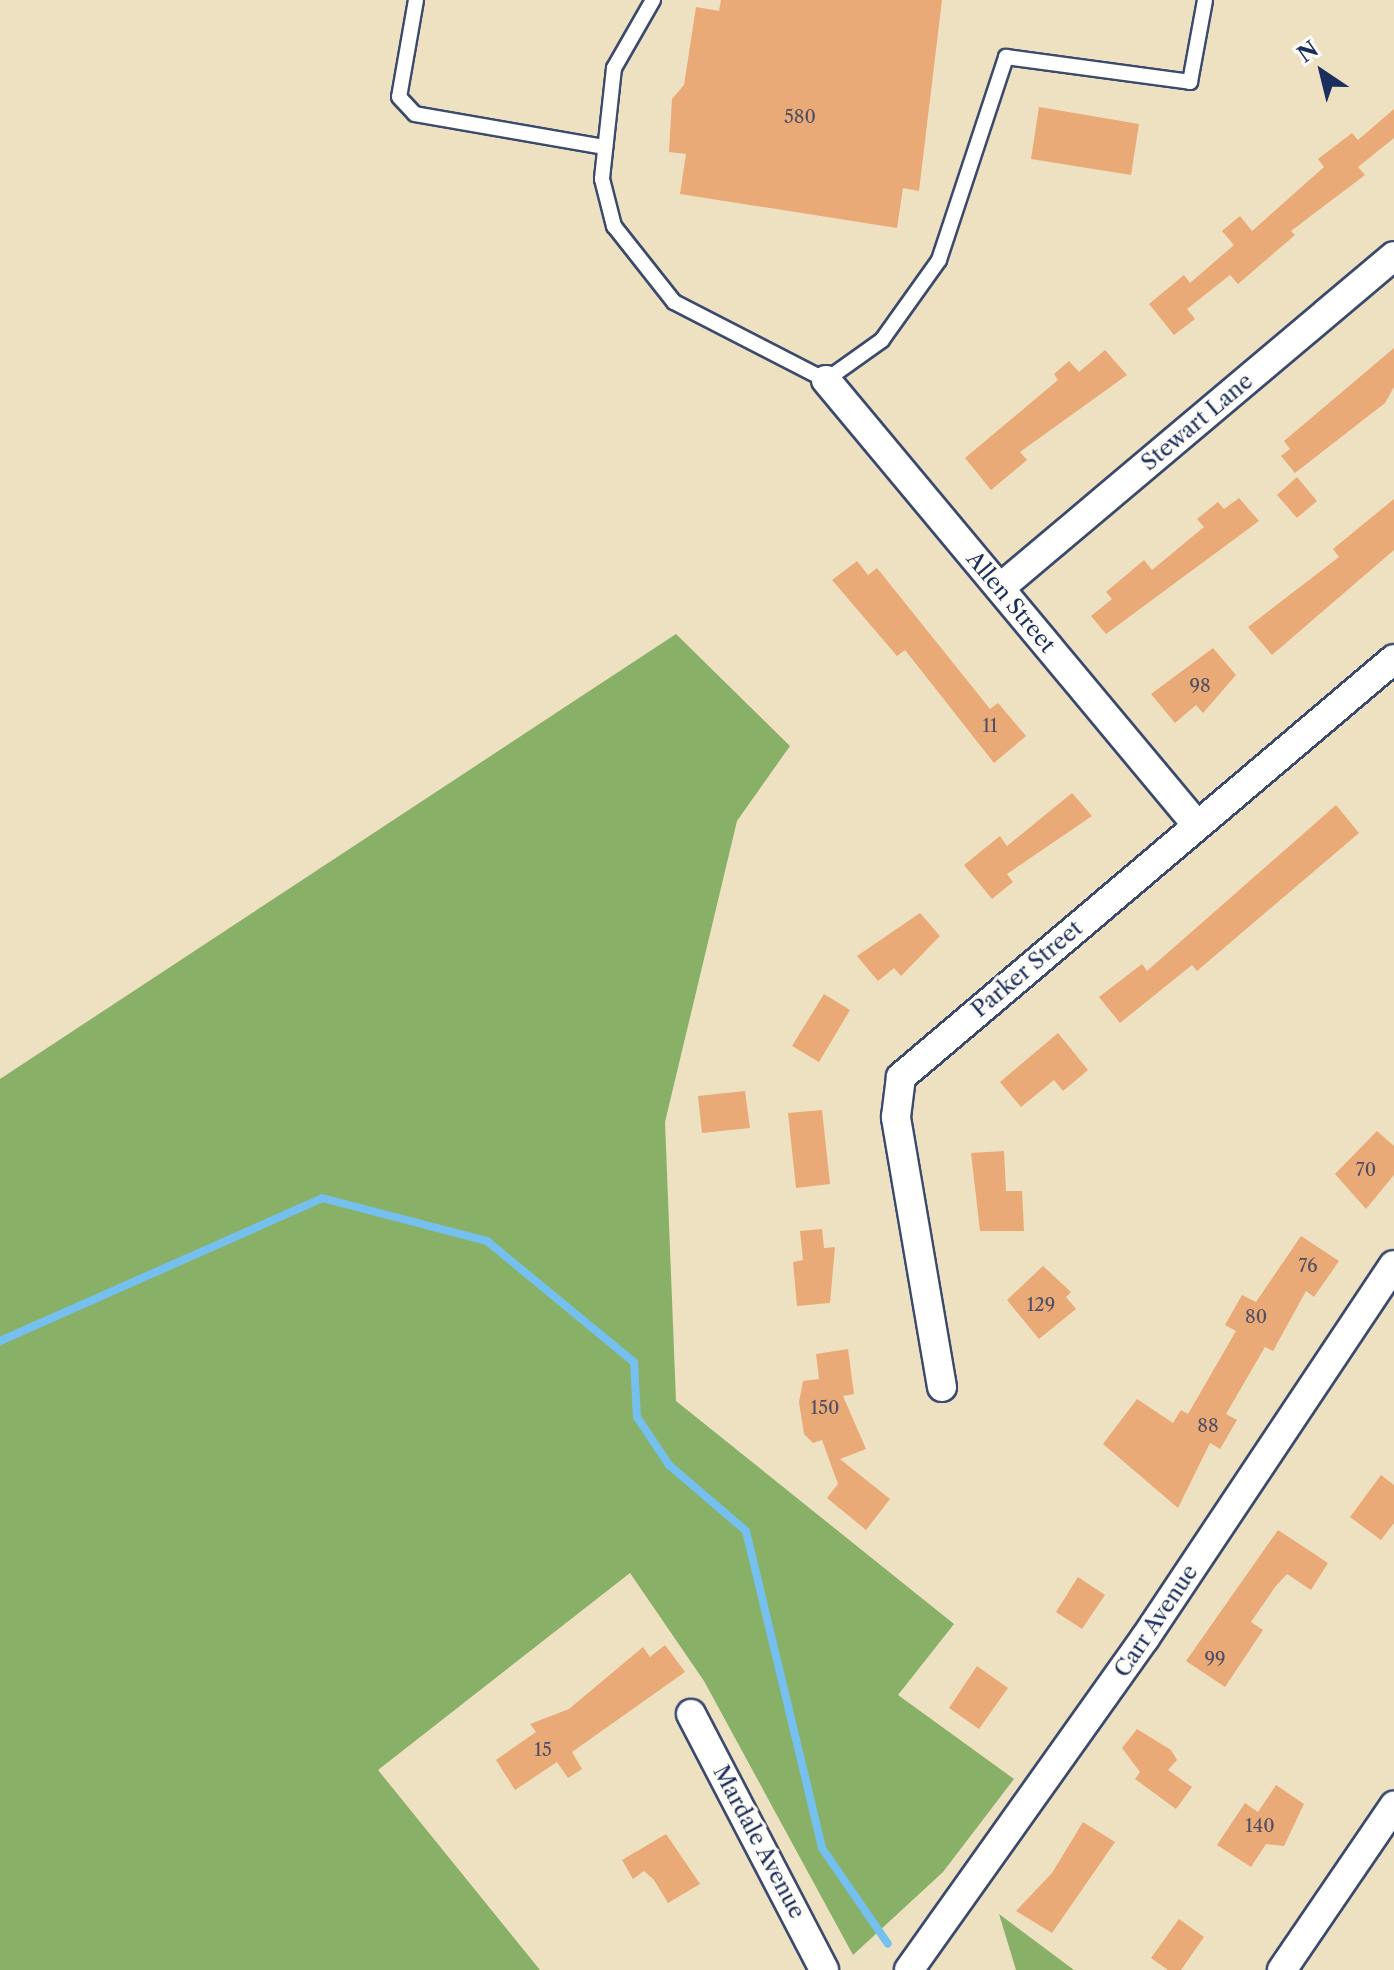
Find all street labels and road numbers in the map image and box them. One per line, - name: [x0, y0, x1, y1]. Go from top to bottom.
- street label: Stewart Lane: [1136, 368, 1258, 476]
- street label: Allen Street: [961, 546, 1061, 658]
- street label: Parker Street: [966, 915, 1088, 1023]
- street label: Carr Avenue: [1108, 1559, 1204, 1683]
- street label: Mardale Avenue: [707, 1761, 811, 1923]

